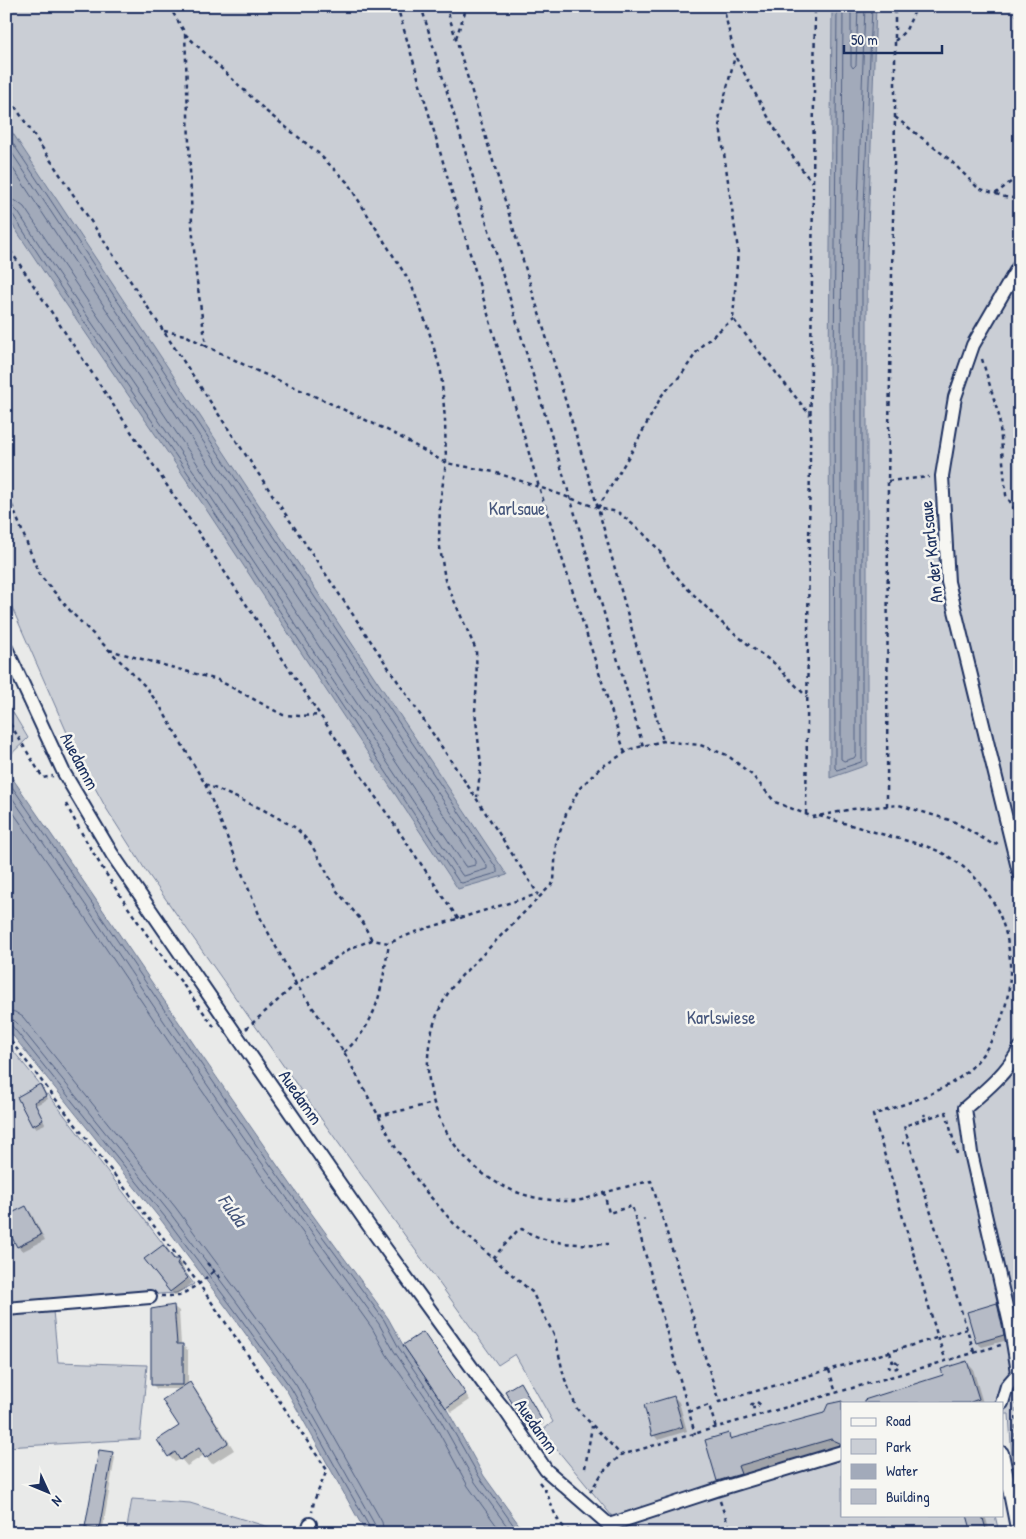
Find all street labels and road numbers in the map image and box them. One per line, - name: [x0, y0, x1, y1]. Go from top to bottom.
- street label: An der Karlsaue: [913, 500, 949, 604]
- street label: Auedamm: [54, 728, 106, 794]
- street label: Auedamm: [273, 1065, 329, 1129]
- street label: Auedamm: [509, 1394, 565, 1458]

